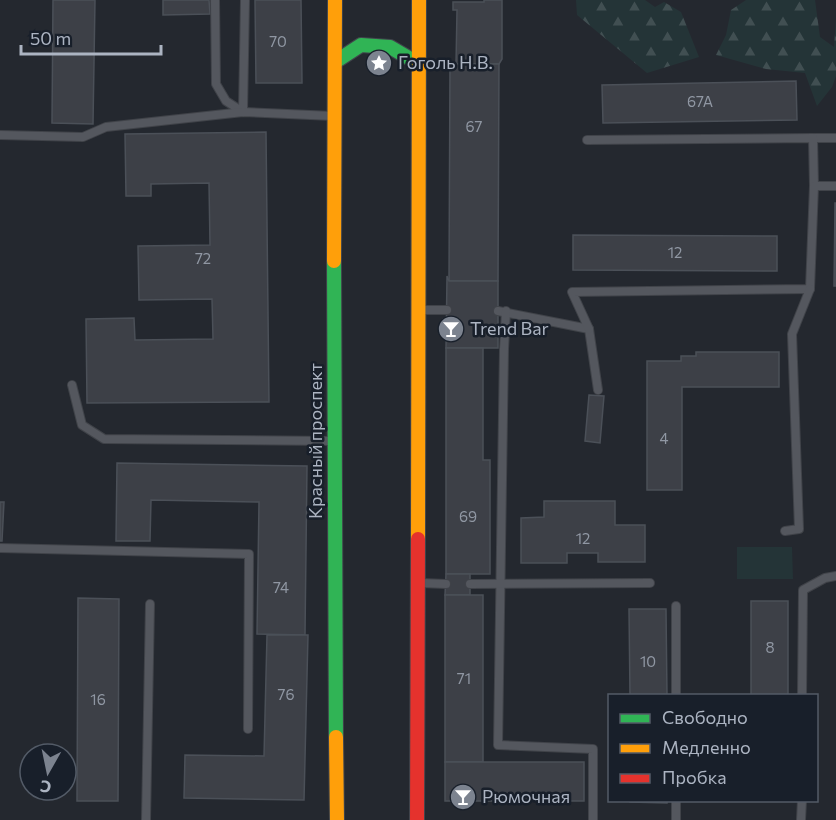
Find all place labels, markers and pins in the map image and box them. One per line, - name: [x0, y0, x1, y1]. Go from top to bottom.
- place icon: Гоголь Н.В.: [364, 48, 394, 78]
- place label: Гоголь Н.В.: [398, 51, 493, 73]
- bar icon: Trend Bar: [436, 314, 466, 344]
- place label: Trend Bar: [470, 317, 549, 339]
- bar icon: Рюмочная: [448, 782, 478, 812]
- place label: Рюмочная: [482, 785, 570, 807]

